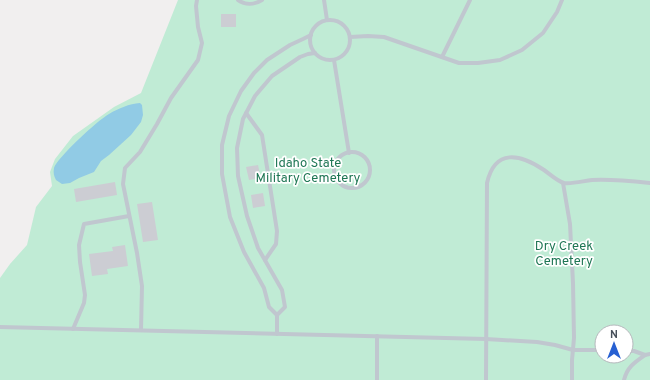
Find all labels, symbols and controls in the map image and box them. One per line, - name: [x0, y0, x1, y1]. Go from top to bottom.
- park label: Idaho State Military Cemetery: [256, 156, 361, 187]
- park label: Dry Creek Cemetery: [535, 239, 593, 270]
- north arrow: [594, 324, 634, 364]
- text: N: [610, 328, 618, 342]

